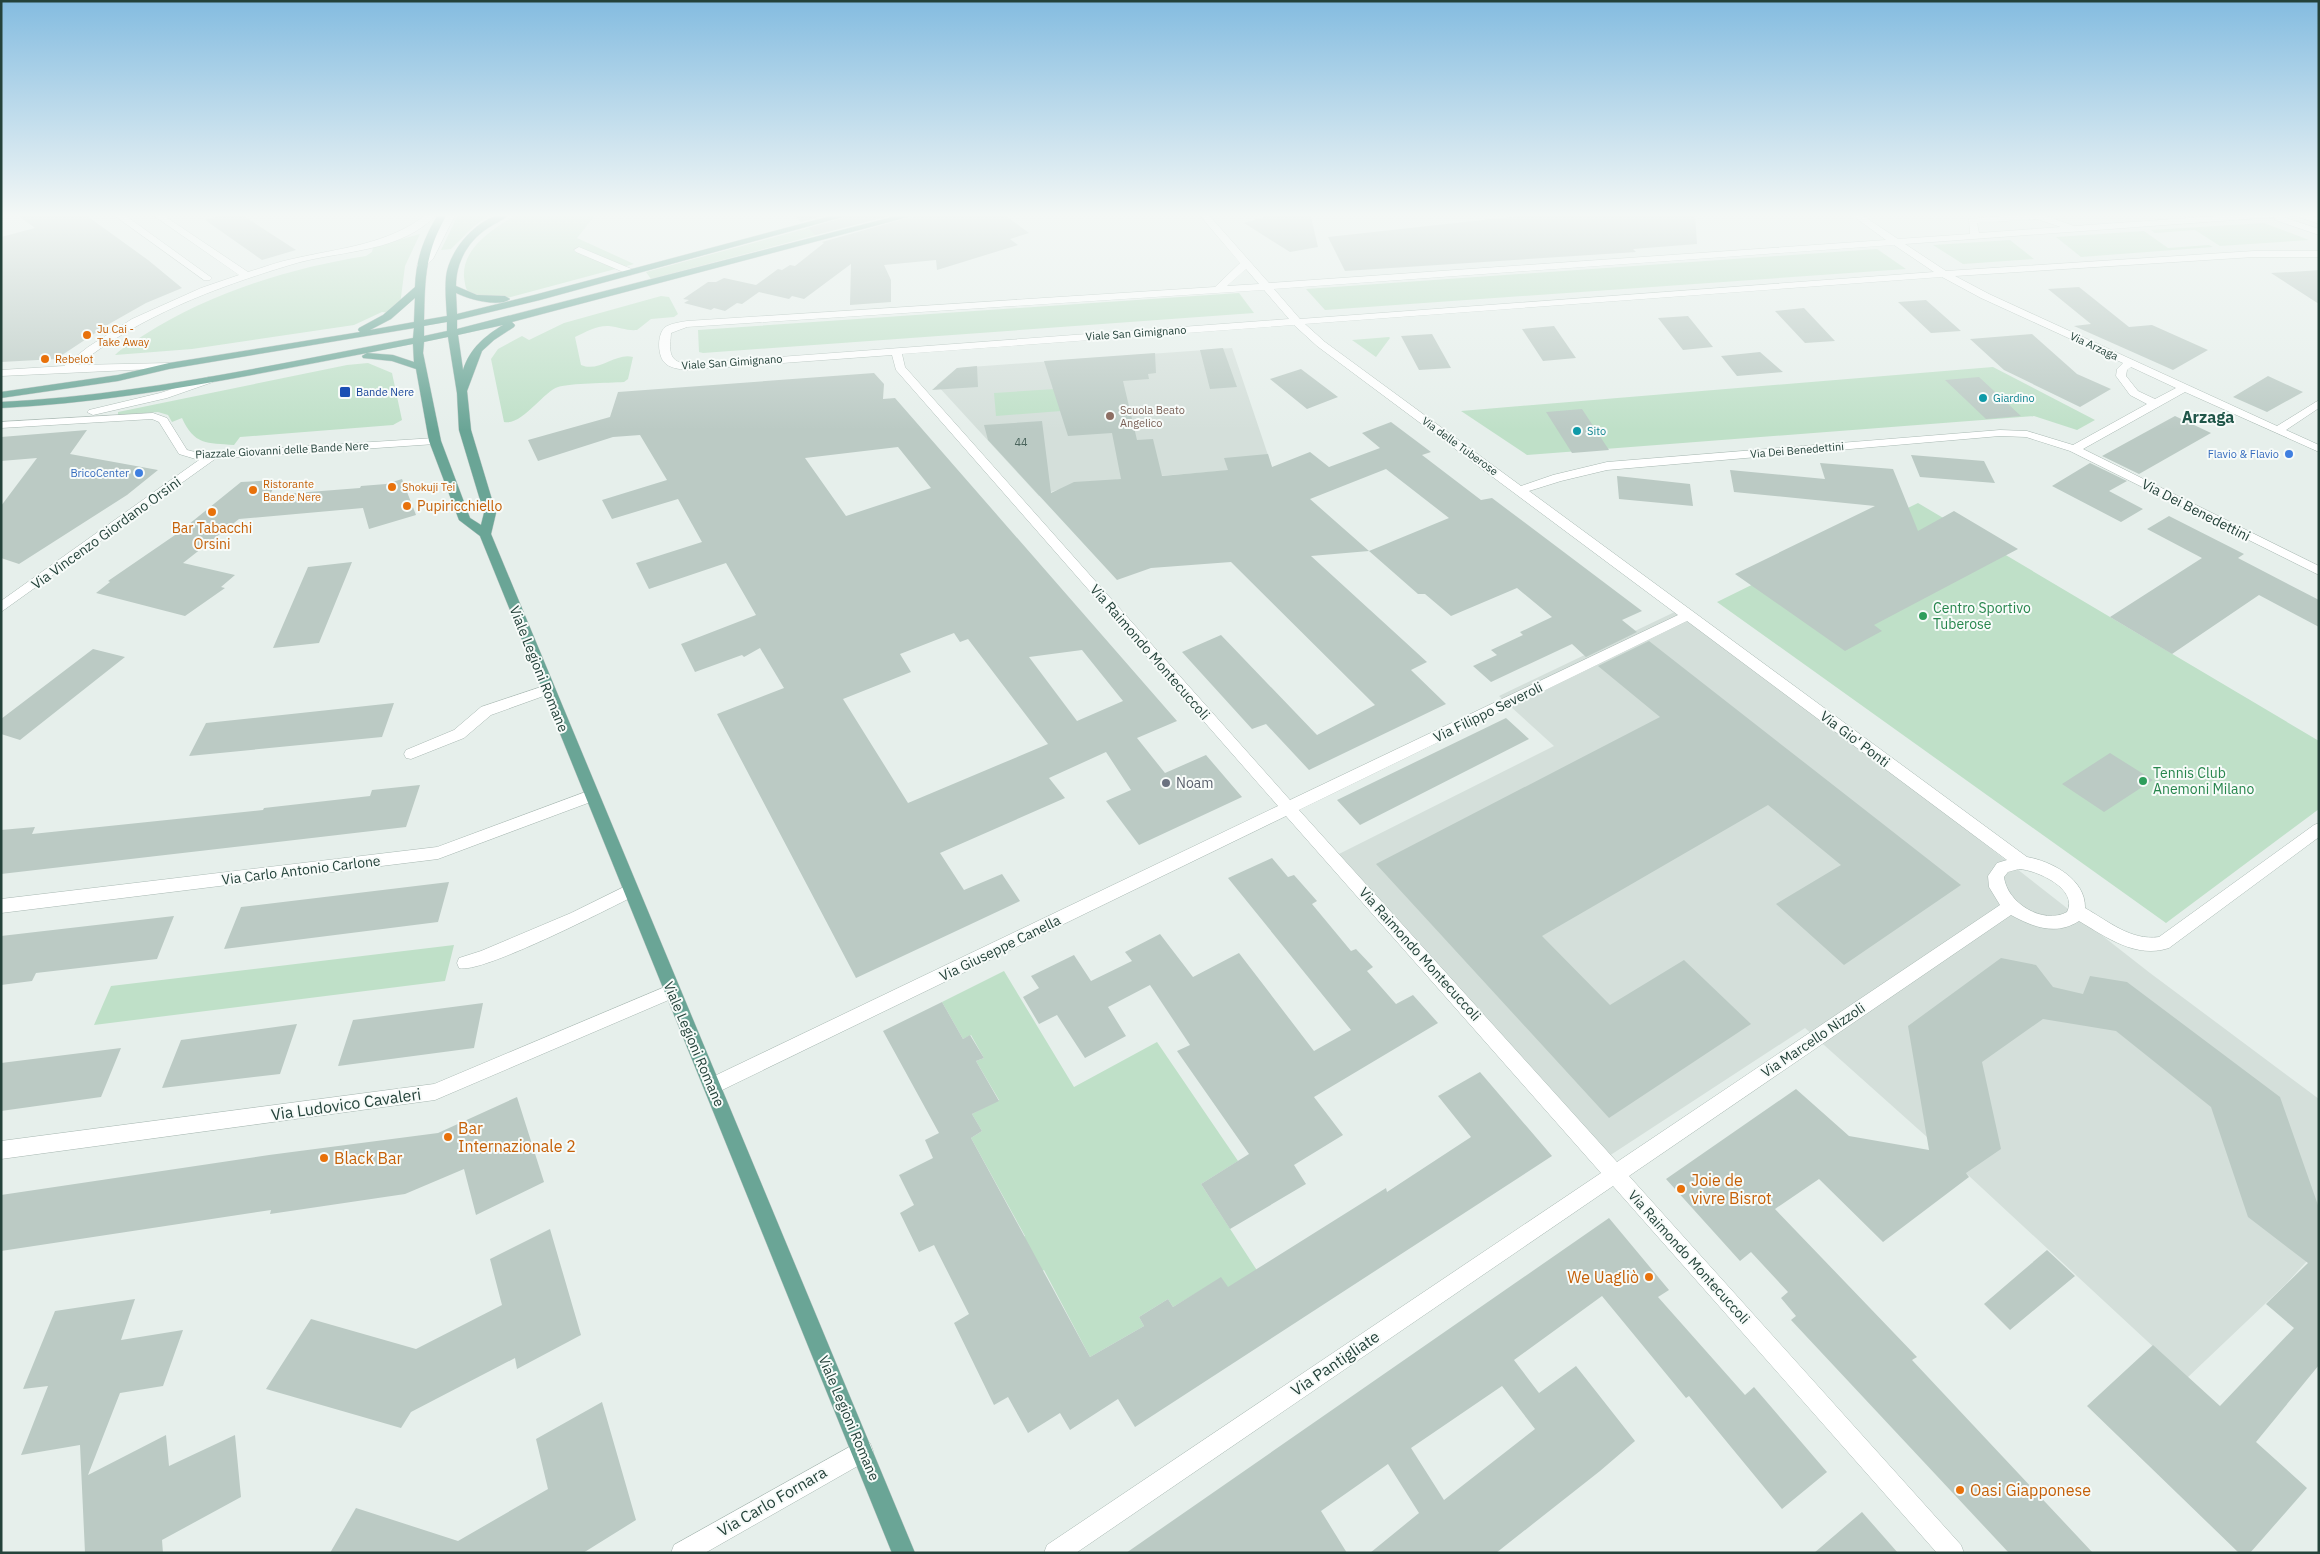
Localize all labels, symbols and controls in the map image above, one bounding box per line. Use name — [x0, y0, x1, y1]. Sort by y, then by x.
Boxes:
place label: Ju Cai - Take Away — [97, 322, 150, 349]
street label: Viale San Gimignano — [1085, 322, 1187, 344]
marker: Ju Cai - Take Away — [81, 329, 93, 341]
street label: Via Arzaga — [2068, 329, 2120, 363]
street label: Viale San Gimignano — [681, 351, 783, 373]
place label: Rebelot — [55, 352, 93, 366]
marker: Rebelot — [39, 353, 51, 365]
marker: Bande Nere — [338, 385, 352, 399]
place label: Bande Nere — [356, 385, 414, 399]
place label: Giardino — [1993, 391, 2035, 405]
marker: Giardino — [1977, 392, 1989, 404]
place label: Scuola Beato Angelico — [1120, 403, 1185, 430]
district label: Arzaga — [2182, 407, 2234, 427]
marker: Scuola Beato Angelico — [1104, 410, 1116, 422]
street label: Via delle Tuberose — [1419, 414, 1501, 478]
place label: Sito — [1587, 424, 1606, 438]
marker: Sito — [1571, 425, 1583, 437]
house number: 44 — [1014, 435, 1028, 449]
street label: Piazzale Giovanni delle Bande Nere — [195, 438, 369, 462]
street label: Via Dei Benedettini — [1750, 439, 1844, 461]
place label: Flavio & Flavio — [2208, 447, 2279, 461]
marker: Flavio & Flavio — [2283, 448, 2295, 460]
place label: BricoCenter — [70, 466, 129, 480]
marker: BricoCenter — [133, 467, 145, 479]
street label: Via Vincenzo Giordano Orsini — [28, 473, 184, 593]
street label: Via Dei Benedettini — [2139, 475, 2253, 545]
place label: Ristorante Bande Nere — [263, 477, 321, 504]
place label: Shokuji Tei — [402, 480, 455, 494]
marker: Shokuji Tei — [386, 481, 398, 493]
marker: Ristorante Bande Nere — [247, 484, 259, 496]
place label: Pupiricchiello — [417, 497, 502, 515]
marker: Pupiricchiello — [401, 500, 413, 512]
marker: Bar Tabacchi Orsini — [206, 506, 218, 518]
place label: Bar Tabacchi Orsini — [172, 519, 252, 553]
street label: Via Raimondo Montecuccoli — [1086, 581, 1214, 723]
place label: Centro Sportivo Tuberose — [1933, 599, 2031, 633]
street label: Viale Legioni Romane — [506, 603, 573, 735]
marker: Centro Sportivo Tuberose — [1917, 610, 1929, 622]
street label: Via Filippo Severoli — [1430, 678, 1546, 746]
street label: Via Gio' Ponti — [1817, 707, 1893, 771]
place label: Tennis Club Anemoni Milano — [2153, 764, 2255, 798]
place label: Noam — [1176, 774, 1213, 792]
marker: Tennis Club Anemoni Milano — [2137, 775, 2149, 787]
marker: Noam — [1160, 777, 1172, 789]
street label: Via Carlo Antonio Carlone — [221, 851, 382, 889]
street label: Via Raimondo Montecuccoli — [1355, 883, 1485, 1025]
street label: Via Giuseppe Canella — [936, 911, 1064, 985]
street label: Viale Legioni Romane — [659, 979, 729, 1110]
street label: Via Marcello Nizzoli — [1758, 999, 1868, 1081]
street label: Via Ludovico Cavaleri — [270, 1084, 422, 1124]
place label: Bar Internazionale 2 — [458, 1118, 576, 1156]
marker: Bar Internazionale 2 — [442, 1131, 454, 1143]
place label: Black Bar — [334, 1148, 403, 1168]
marker: Black Bar — [318, 1152, 330, 1164]
place label: Joie de vivre Bisrot — [1691, 1170, 1772, 1208]
marker: Joie de vivre Bisrot — [1675, 1183, 1687, 1195]
street label: Via Raimondo Montecuccoli — [1624, 1186, 1754, 1328]
place label: We Uagliò — [1567, 1267, 1639, 1287]
marker: We Uagliò — [1643, 1271, 1655, 1283]
street label: Via Pantigliate — [1287, 1326, 1383, 1400]
street label: Viale Legioni Romane — [814, 1353, 884, 1484]
street label: Via Carlo Fornara — [714, 1461, 831, 1540]
place label: Oasi Giapponese — [1970, 1480, 2091, 1500]
marker: Oasi Giapponese — [1954, 1484, 1966, 1496]

